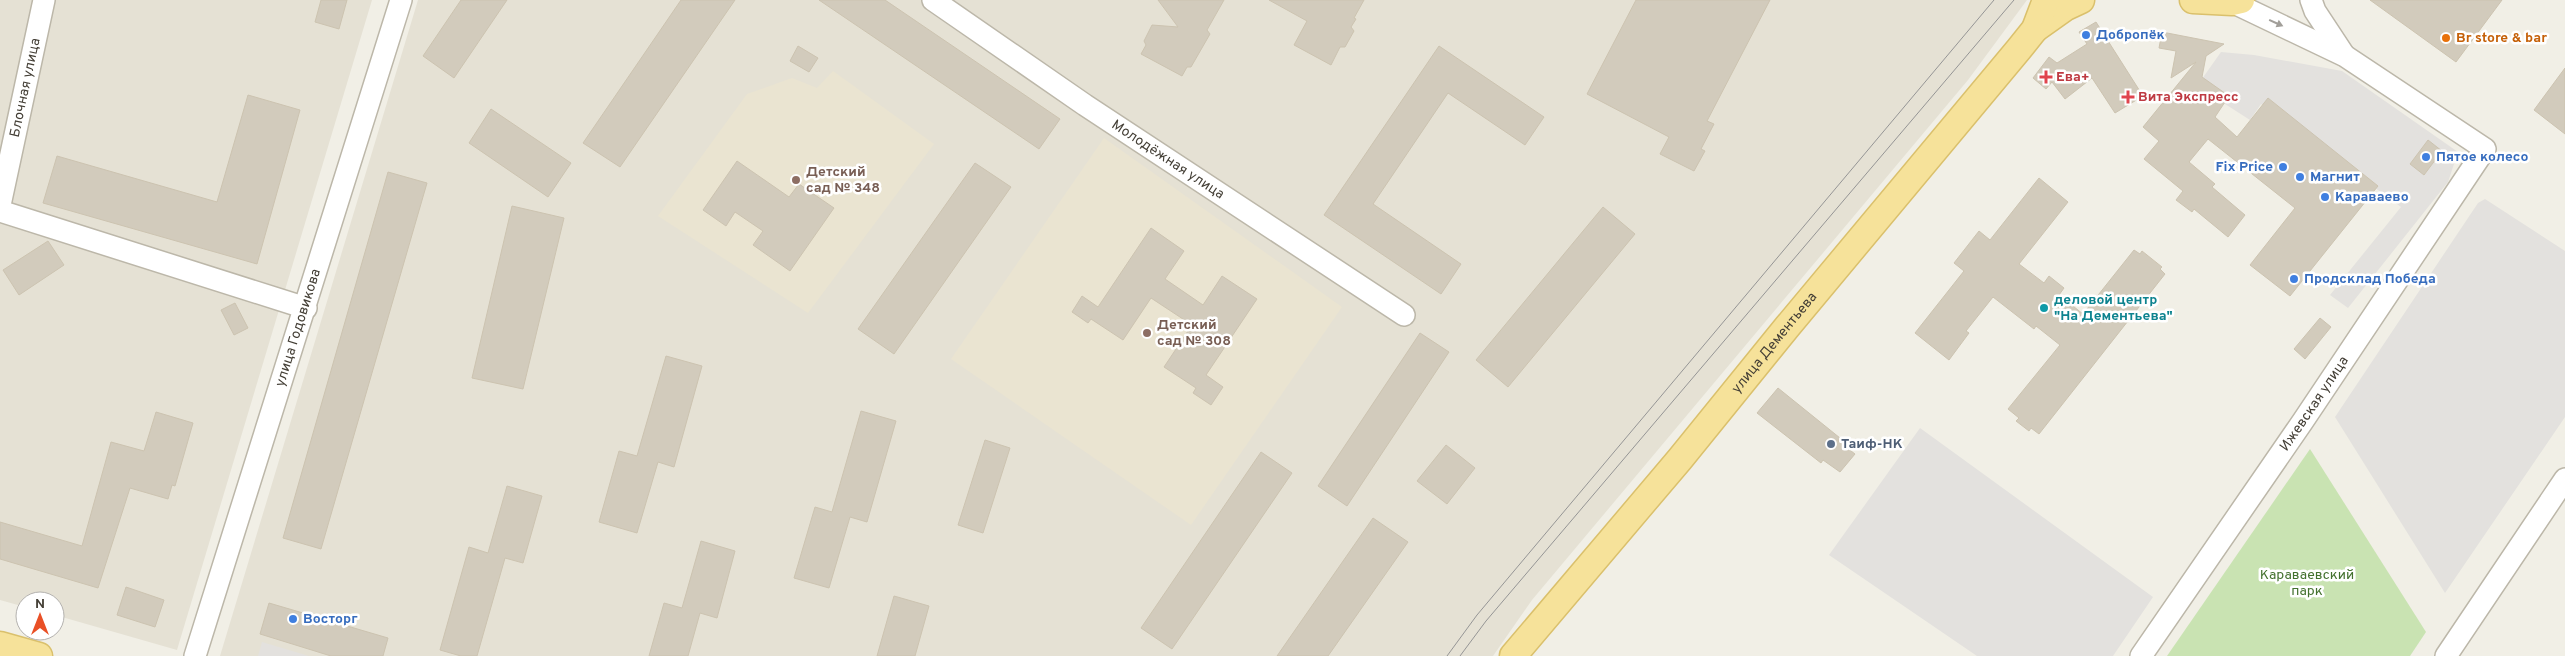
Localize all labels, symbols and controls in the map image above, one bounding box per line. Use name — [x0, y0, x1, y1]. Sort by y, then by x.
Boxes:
one-way arrow — [2269, 19, 2283, 27]
place label: Добропёк — [2096, 27, 2165, 44]
marker: Добропёк — [2080, 29, 2092, 41]
place label: Br store & bar — [2456, 30, 2547, 47]
marker: Br store & bar — [2440, 32, 2452, 44]
street label: Блочная улица — [6, 36, 44, 139]
place label: Ева+ — [2056, 69, 2090, 86]
marker: Ева+ — [2040, 71, 2052, 83]
place label: Вита Экспресс — [2138, 89, 2239, 106]
marker: Вита Экспресс — [2122, 91, 2134, 103]
street label: Молодёжная улица — [1108, 116, 1228, 203]
place label: Пятое колесо — [2436, 149, 2528, 166]
marker: Пятое колесо — [2420, 151, 2432, 163]
place label: Fix Price — [2215, 159, 2273, 176]
marker: Fix Price — [2277, 161, 2289, 173]
place label: Детский сад № 348 — [806, 164, 880, 197]
place label: Магнит — [2310, 169, 2360, 186]
marker: Магнит — [2294, 171, 2306, 183]
marker: Детский сад № 348 — [790, 174, 802, 186]
place label: Караваево — [2335, 189, 2409, 206]
marker: Караваево — [2319, 191, 2331, 203]
street label: улица Годовикова — [272, 267, 325, 389]
place label: Продсклад Победа — [2304, 271, 2436, 288]
marker: Продсклад Победа — [2288, 273, 2300, 285]
street label: улица Дементьева — [1728, 289, 1821, 397]
place label: деловой центр "На Дементьева" — [2054, 292, 2173, 325]
marker: деловой центр "На Дементьева" — [2038, 302, 2050, 314]
place label: Детский сад № 308 — [1157, 317, 1231, 350]
marker: Детский сад № 308 — [1141, 327, 1153, 339]
street label: Ижевская улица — [2276, 353, 2352, 455]
place label: Таиф-НК — [1841, 436, 1903, 453]
marker: Таиф-НК — [1825, 438, 1837, 450]
park label: Караваевский парк — [2260, 567, 2354, 600]
north arrow — [15, 591, 65, 641]
text: N — [35, 596, 45, 613]
place label: Восторг — [303, 611, 358, 628]
marker: Восторг — [287, 613, 299, 625]

